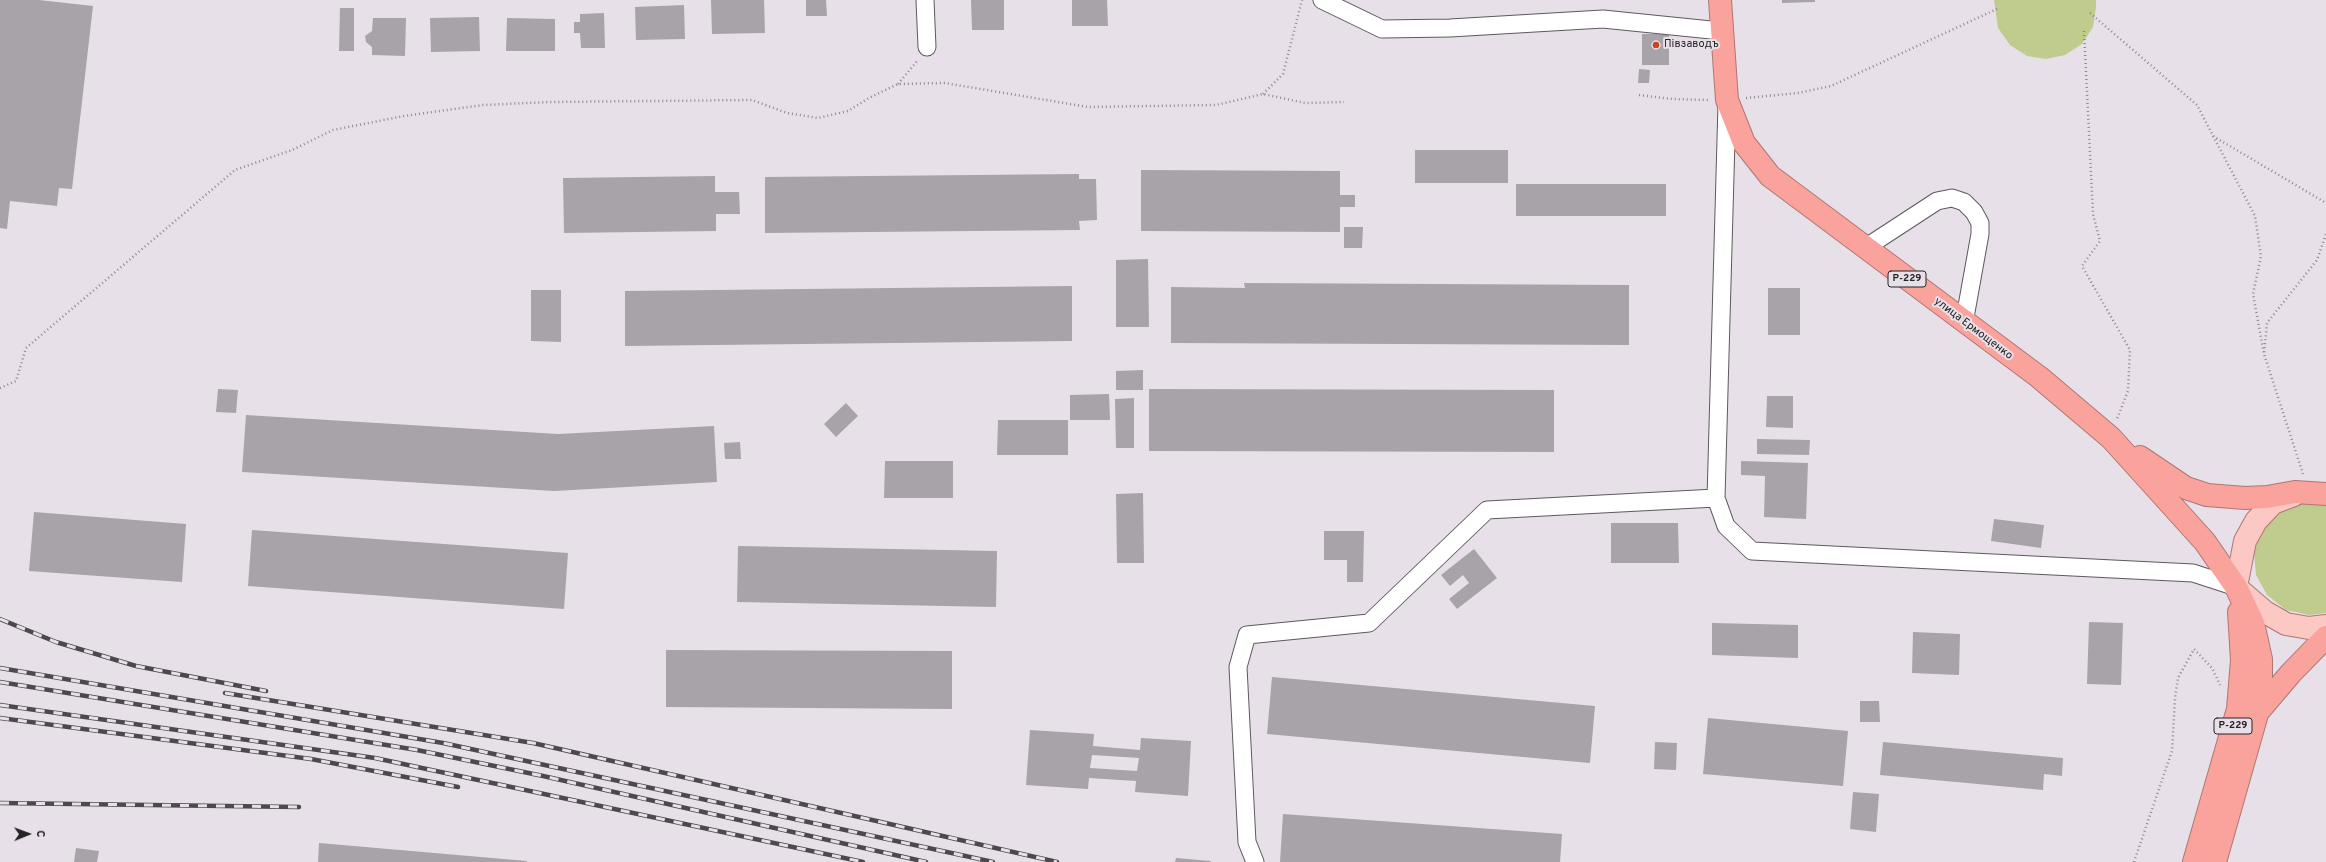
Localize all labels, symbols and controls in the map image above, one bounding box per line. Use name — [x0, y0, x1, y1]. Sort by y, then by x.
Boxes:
place label: Пiвзаводъ — [1664, 38, 1719, 52]
marker: Пiвзаводъ — [1651, 40, 1661, 50]
road number: Р-229 — [1888, 271, 1926, 287]
street label: улица Ермощенко — [1931, 295, 2015, 363]
road number: Р-229 — [2214, 718, 2252, 734]
north arrow — [8, 814, 48, 854]
text: С — [33, 830, 47, 837]

